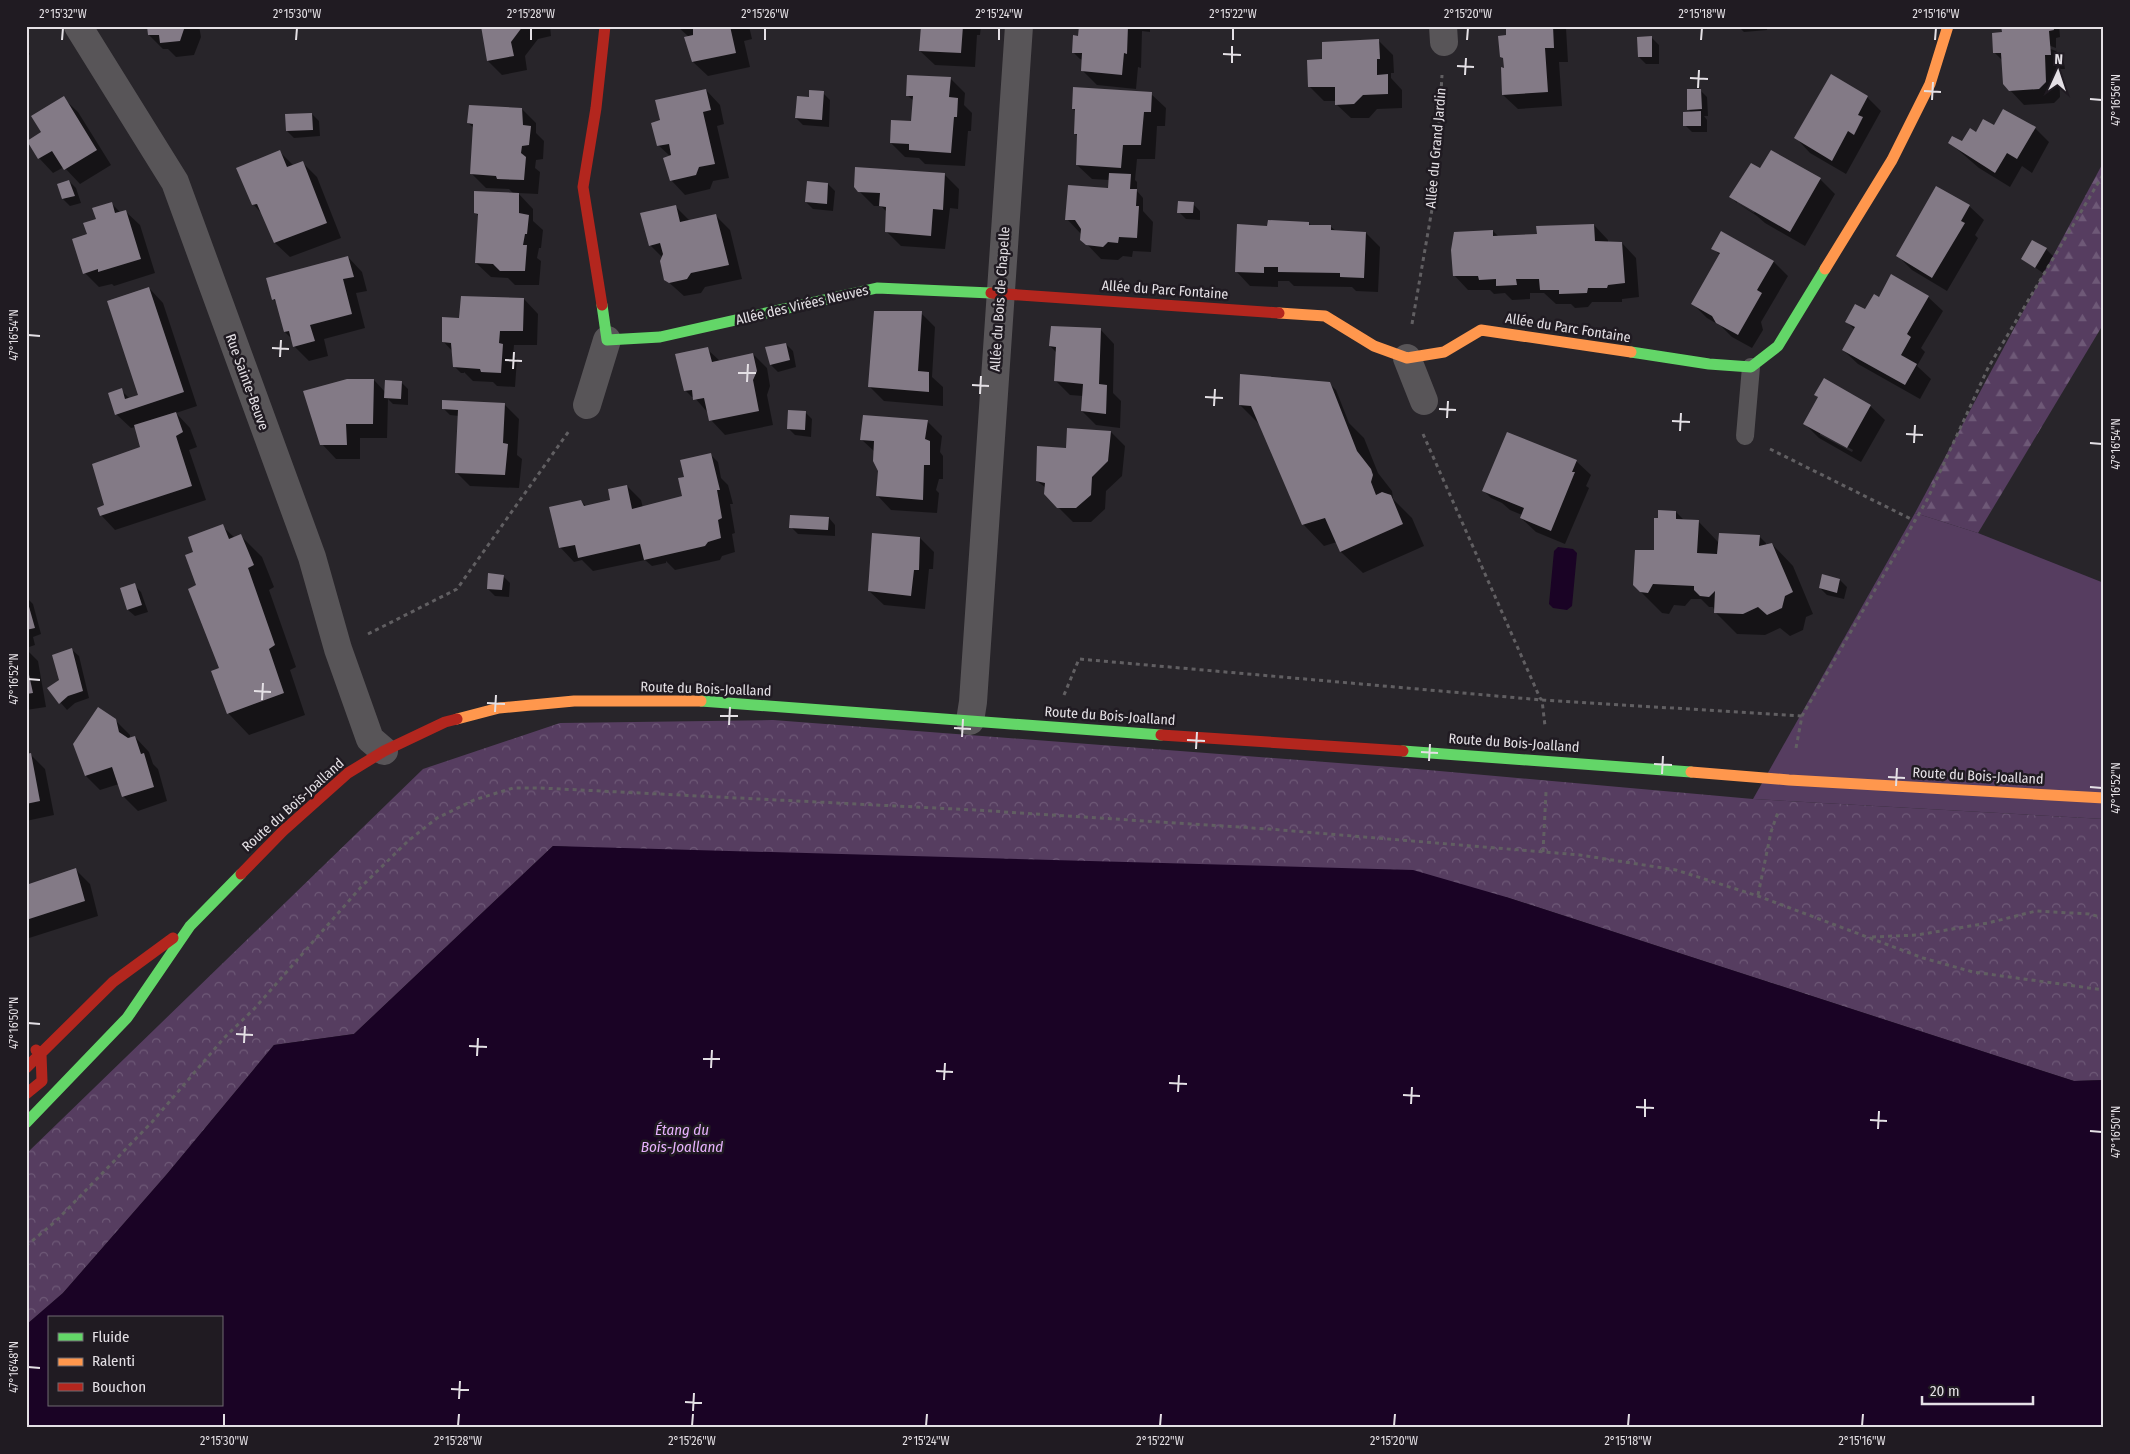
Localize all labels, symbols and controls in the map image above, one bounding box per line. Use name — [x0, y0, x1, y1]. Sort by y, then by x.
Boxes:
text: 2°15'32"W — [39, 7, 87, 21]
text: 2°15'30"W — [273, 7, 321, 21]
text: 2°15'28"W — [507, 7, 555, 21]
text: 2°15'26"W — [741, 7, 789, 21]
text: 2°15'24"W — [976, 7, 1022, 21]
text: 2°15'22"W — [1209, 7, 1257, 21]
text: 2°15'20"W — [1444, 7, 1492, 21]
text: 2°15'18"W — [1678, 7, 1726, 21]
text: 2°15'16"W — [1912, 7, 1960, 21]
north arrow — [2032, 48, 2082, 98]
text: N — [2054, 51, 2063, 68]
text: 47°16'56"N — [2109, 74, 2123, 126]
street label: Allée du Grand Jardin — [1422, 87, 1450, 209]
street label: Allée du Bois de Chapelle — [986, 226, 1014, 372]
street label: Allée du Parc Fontaine — [1101, 277, 1229, 303]
street label: Allée des Virées Neuves — [734, 281, 870, 329]
text: 47°16'54"N — [7, 309, 21, 361]
street label: Allée du Parc Fontaine — [1504, 310, 1632, 346]
street label: Rue Sainte-Beuve — [222, 331, 272, 433]
text: 47°16'54"N — [2109, 418, 2123, 470]
text: 47°16'52"N — [7, 653, 21, 705]
street label: Route du Bois-Joalland — [640, 678, 772, 700]
street label: Route du Bois-Joalland — [1044, 703, 1176, 729]
street label: Route du Bois-Joalland — [1448, 730, 1580, 756]
street label: Route du Bois-Joalland — [239, 755, 347, 855]
text: 47°16'52"N — [2109, 762, 2123, 814]
street label: Route du Bois-Joalland — [1912, 764, 2044, 788]
text: 47°16'50"N — [7, 997, 21, 1049]
text: 47°16'50"N — [2109, 1106, 2123, 1158]
water label: Étang du Bois-Joalland — [641, 1121, 723, 1156]
legend — [48, 1316, 222, 1406]
text: Fluide — [92, 1328, 129, 1346]
text: 47°16'48"N — [7, 1341, 21, 1393]
text: Ralenti — [92, 1352, 135, 1370]
scale bar — [1922, 1374, 2034, 1406]
text: Bouchon — [92, 1378, 146, 1396]
text: 20 m — [1930, 1382, 1960, 1400]
text: 2°15'30"W — [200, 1434, 248, 1448]
text: 2°15'28"W — [434, 1434, 482, 1448]
text: 2°15'26"W — [668, 1434, 716, 1448]
text: 2°15'24"W — [903, 1434, 949, 1448]
text: 2°15'22"W — [1136, 1434, 1184, 1448]
text: 2°15'20"W — [1370, 1434, 1418, 1448]
text: 2°15'18"W — [1604, 1434, 1652, 1448]
text: 2°15'16"W — [1838, 1434, 1886, 1448]

